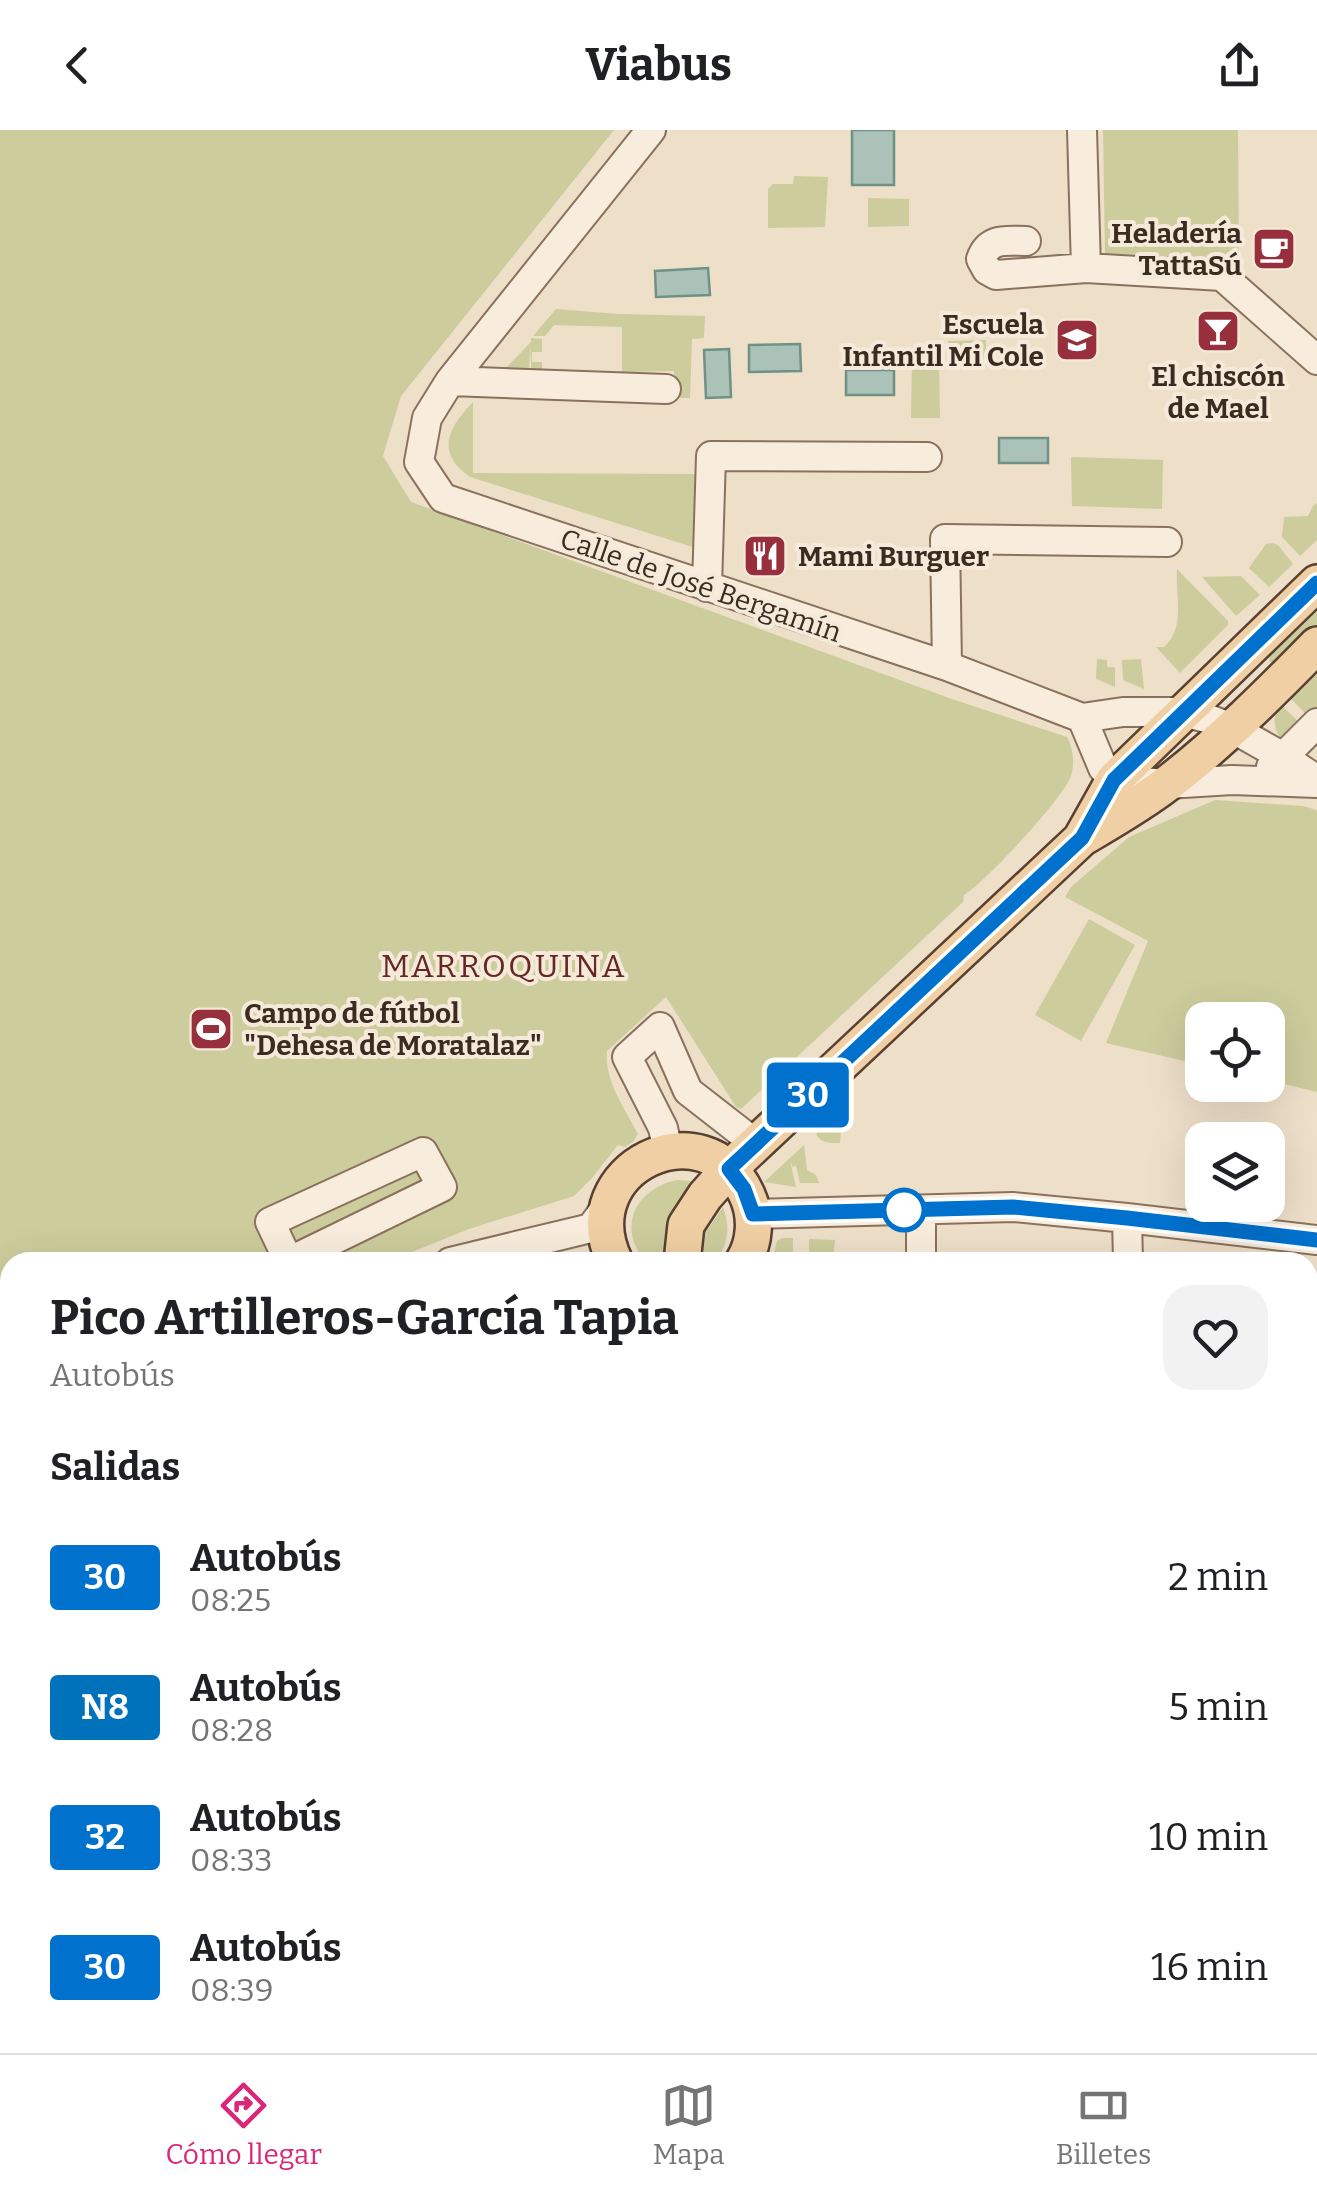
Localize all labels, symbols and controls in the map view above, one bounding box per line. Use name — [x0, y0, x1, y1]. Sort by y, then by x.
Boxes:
icon: back — [50, 38, 105, 93]
text: Viabus — [585, 38, 732, 92]
icon: share — [1212, 38, 1267, 93]
place label: Heladería TattaSú — [1111, 217, 1242, 282]
cafe icon: Heladería TattaSú — [1251, 226, 1297, 272]
place label: Escuela Infantil Mi Cole — [842, 308, 1044, 373]
bar icon: El chiscón de Mael — [1195, 308, 1241, 354]
school or university icon: Escuela Infantil Mi Cole — [1054, 317, 1100, 363]
place label: El chiscón de Mael — [1151, 360, 1285, 425]
street label: Calle de José Bergamín — [556, 522, 846, 649]
restaurant icon: Mami Burguer — [742, 533, 788, 579]
place label: Mami Burguer — [798, 540, 989, 573]
district label: MARROQUINA — [381, 947, 627, 985]
place label: Campo de fútbol "Dehesa de Moratalaz" — [244, 997, 542, 1062]
map controls — [1185, 1002, 1285, 1222]
button: locate — [1185, 1002, 1285, 1102]
sports icon: Campo de fútbol "Dehesa de Moratalaz" — [188, 1006, 234, 1052]
line badge: 30 — [763, 1062, 853, 1128]
text: 30 — [787, 1074, 829, 1116]
button: layers — [1185, 1122, 1285, 1222]
unlabelled marker — [883, 1189, 925, 1231]
button: heart — [1163, 1285, 1268, 1390]
text: Pico Artilleros-García Tapia — [50, 1289, 679, 1347]
text: Autobús — [50, 1356, 175, 1394]
text: Salidas — [50, 1444, 180, 1490]
text: Autobús — [190, 1535, 342, 1581]
text: 2 min — [1168, 1554, 1268, 1600]
text: 30 — [84, 1556, 126, 1598]
text: 08:25 — [190, 1581, 271, 1619]
text: Autobús — [190, 1665, 342, 1711]
text: 5 min — [1168, 1684, 1268, 1730]
text: N8 — [81, 1686, 129, 1728]
text: 08:28 — [190, 1711, 273, 1749]
text: Autobús — [190, 1795, 342, 1841]
text: 10 min — [1149, 1814, 1268, 1860]
text: 32 — [85, 1816, 125, 1858]
text: 08:33 — [190, 1841, 272, 1879]
text: Autobús — [190, 1925, 342, 1971]
text: 16 min — [1151, 1944, 1268, 1990]
text: 30 — [84, 1946, 126, 1988]
text: 08:39 — [190, 1971, 274, 2009]
tab: Cómo llegar — [166, 2078, 322, 2171]
tab: Mapa — [653, 2078, 725, 2171]
tab: Billetes — [1056, 2078, 1151, 2171]

